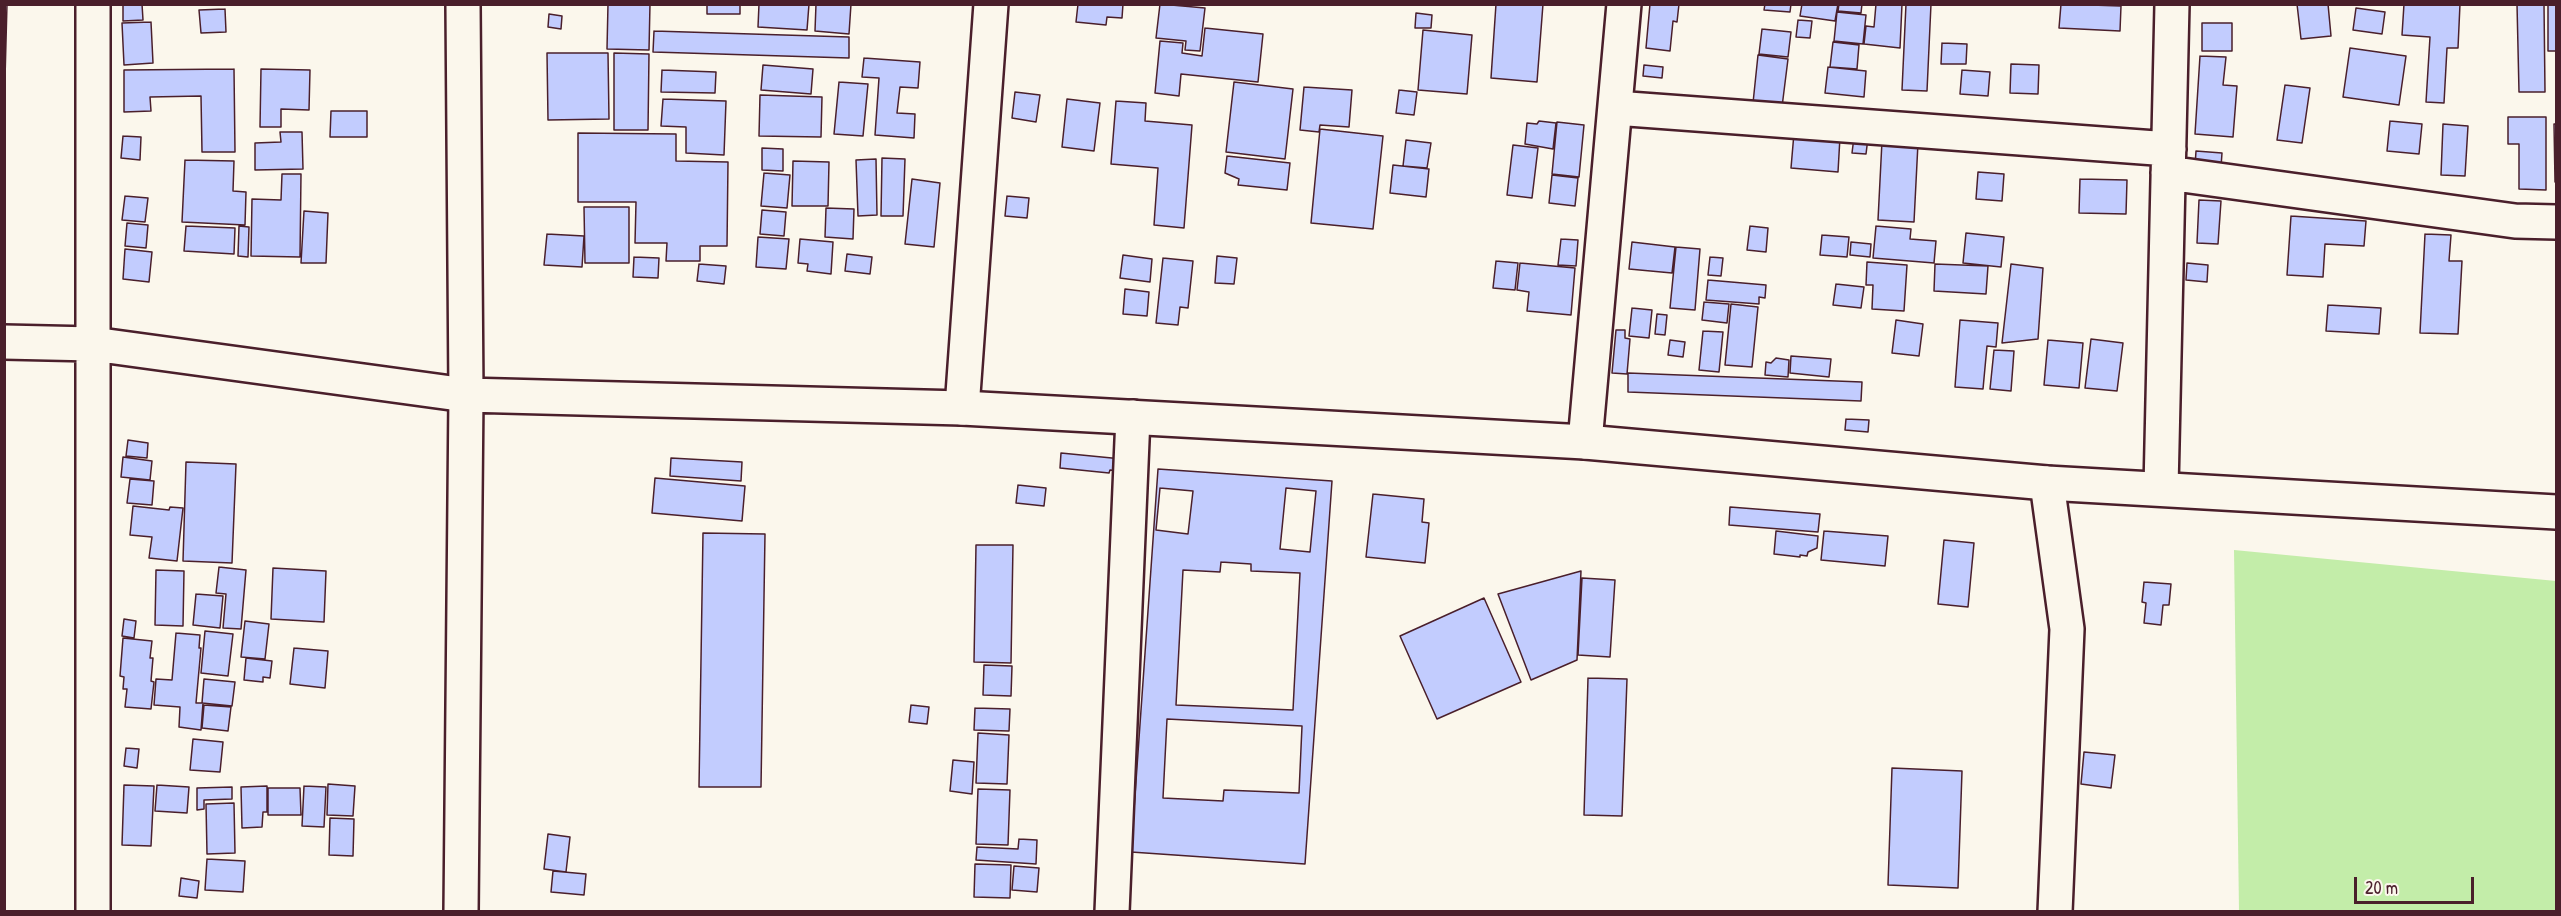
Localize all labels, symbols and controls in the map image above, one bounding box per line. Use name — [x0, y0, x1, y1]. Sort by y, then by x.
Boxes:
scale bar — [2357, 865, 2477, 903]
text: 20 m — [2365, 875, 2398, 900]

